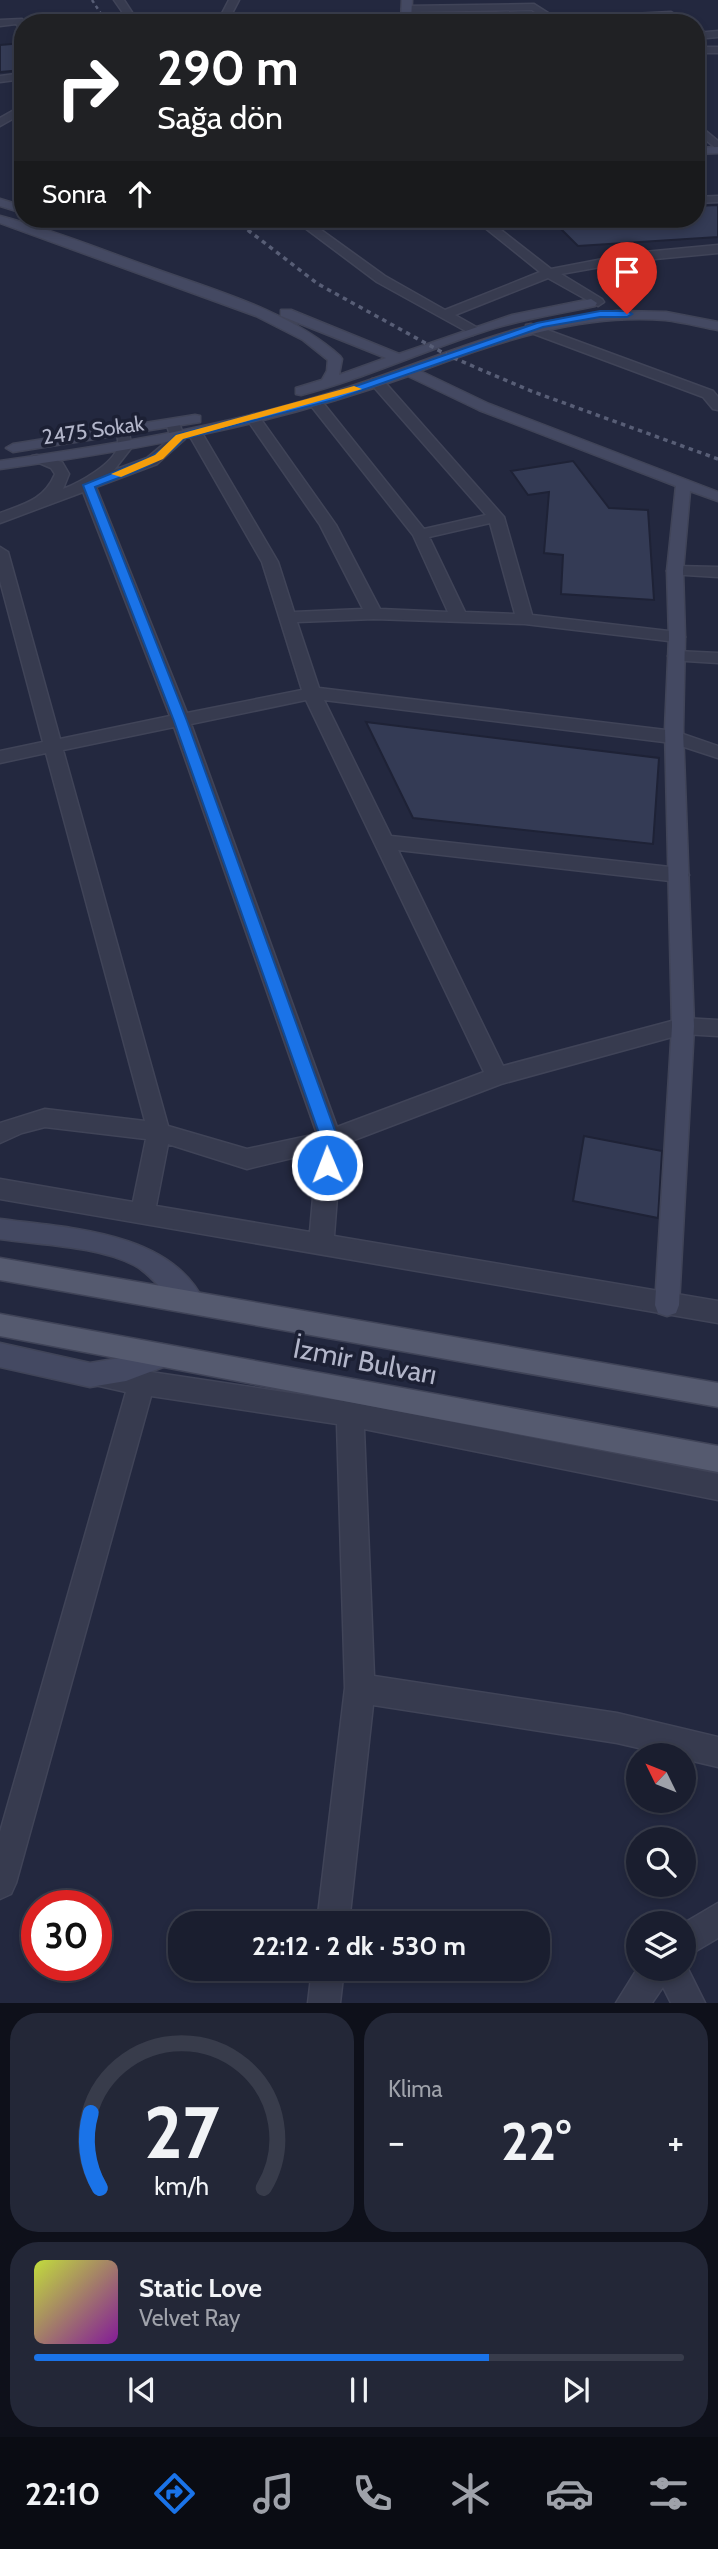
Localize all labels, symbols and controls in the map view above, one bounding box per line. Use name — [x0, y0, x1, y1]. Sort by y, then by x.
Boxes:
text: 290 m — [157, 38, 299, 97]
icon: right — [42, 42, 133, 133]
text: Sağa dön — [157, 98, 283, 137]
icon: ahead — [121, 175, 159, 213]
text: Sonra — [42, 178, 107, 210]
pin — [597, 242, 657, 314]
icon: arrive — [608, 253, 646, 291]
street label: 2475 Sokak — [41, 410, 146, 450]
position arrow — [290, 1128, 364, 1202]
street label: İzmir Bulvarı — [290, 1330, 440, 1392]
north arrow — [626, 1743, 696, 1813]
map controls — [626, 1743, 696, 1981]
button: search — [626, 1827, 696, 1897]
speed limit sign: 30 — [21, 1890, 112, 1981]
button: layers — [626, 1911, 696, 1981]
text: 22:12 · 2 dk · 530 m — [252, 1930, 466, 1962]
text: Klima — [388, 2075, 443, 2103]
text: 27 — [144, 2089, 220, 2177]
text: 22° — [501, 2110, 571, 2173]
text: − — [388, 2118, 405, 2165]
text: + — [667, 2118, 684, 2165]
text: km/h — [155, 2171, 209, 2201]
text: Static Love — [139, 2272, 262, 2304]
text: Velvet Ray — [139, 2304, 240, 2332]
icon: previous — [123, 2371, 161, 2409]
icon: pause — [340, 2371, 378, 2409]
icon: next — [557, 2371, 595, 2409]
icon: directions — [150, 2469, 199, 2518]
icon: music — [249, 2469, 298, 2518]
icon: phone — [348, 2469, 397, 2518]
icon: climate — [446, 2469, 495, 2518]
icon: car — [545, 2469, 594, 2518]
icon: filters — [644, 2469, 693, 2518]
text: 22:10 — [25, 2474, 100, 2513]

